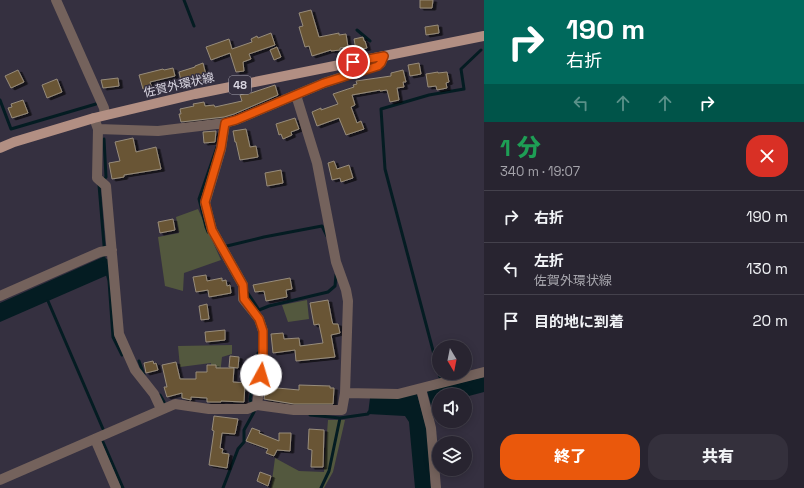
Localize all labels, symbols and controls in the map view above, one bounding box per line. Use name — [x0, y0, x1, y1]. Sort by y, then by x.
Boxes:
text: 190 m — [566, 11, 645, 47]
icon: right — [500, 16, 552, 68]
pin — [336, 45, 370, 79]
text: 右折 — [566, 49, 602, 72]
icon: arrive — [342, 51, 364, 73]
street label: 佐賀外環状線 — [142, 69, 216, 101]
road number: 48 — [229, 76, 251, 94]
icon: left — [570, 92, 592, 114]
icon: ahead — [612, 92, 634, 114]
icon: ahead — [654, 92, 676, 114]
icon: right — [696, 92, 718, 114]
text: 1 分 — [500, 132, 541, 163]
button: close — [746, 135, 788, 177]
text: 340 m · 19:07 — [500, 163, 580, 180]
icon: right — [500, 206, 522, 228]
text: 190 m — [746, 207, 788, 226]
text: 右折 — [534, 208, 564, 227]
text: 左折 — [534, 251, 564, 270]
icon: left — [500, 258, 522, 280]
text: 130 m — [746, 259, 788, 278]
text: 佐賀外環状線 — [534, 272, 612, 289]
icon: arrive — [500, 310, 522, 332]
text: 20 m — [753, 311, 788, 330]
text: 目的地に到着 — [534, 312, 624, 331]
north arrow — [432, 340, 472, 380]
map controls — [432, 340, 472, 476]
position arrow — [240, 354, 282, 396]
button: sound — [432, 388, 472, 428]
button: 終了 — [500, 434, 640, 480]
button: 共有 — [648, 434, 788, 480]
button: layers — [432, 436, 472, 476]

